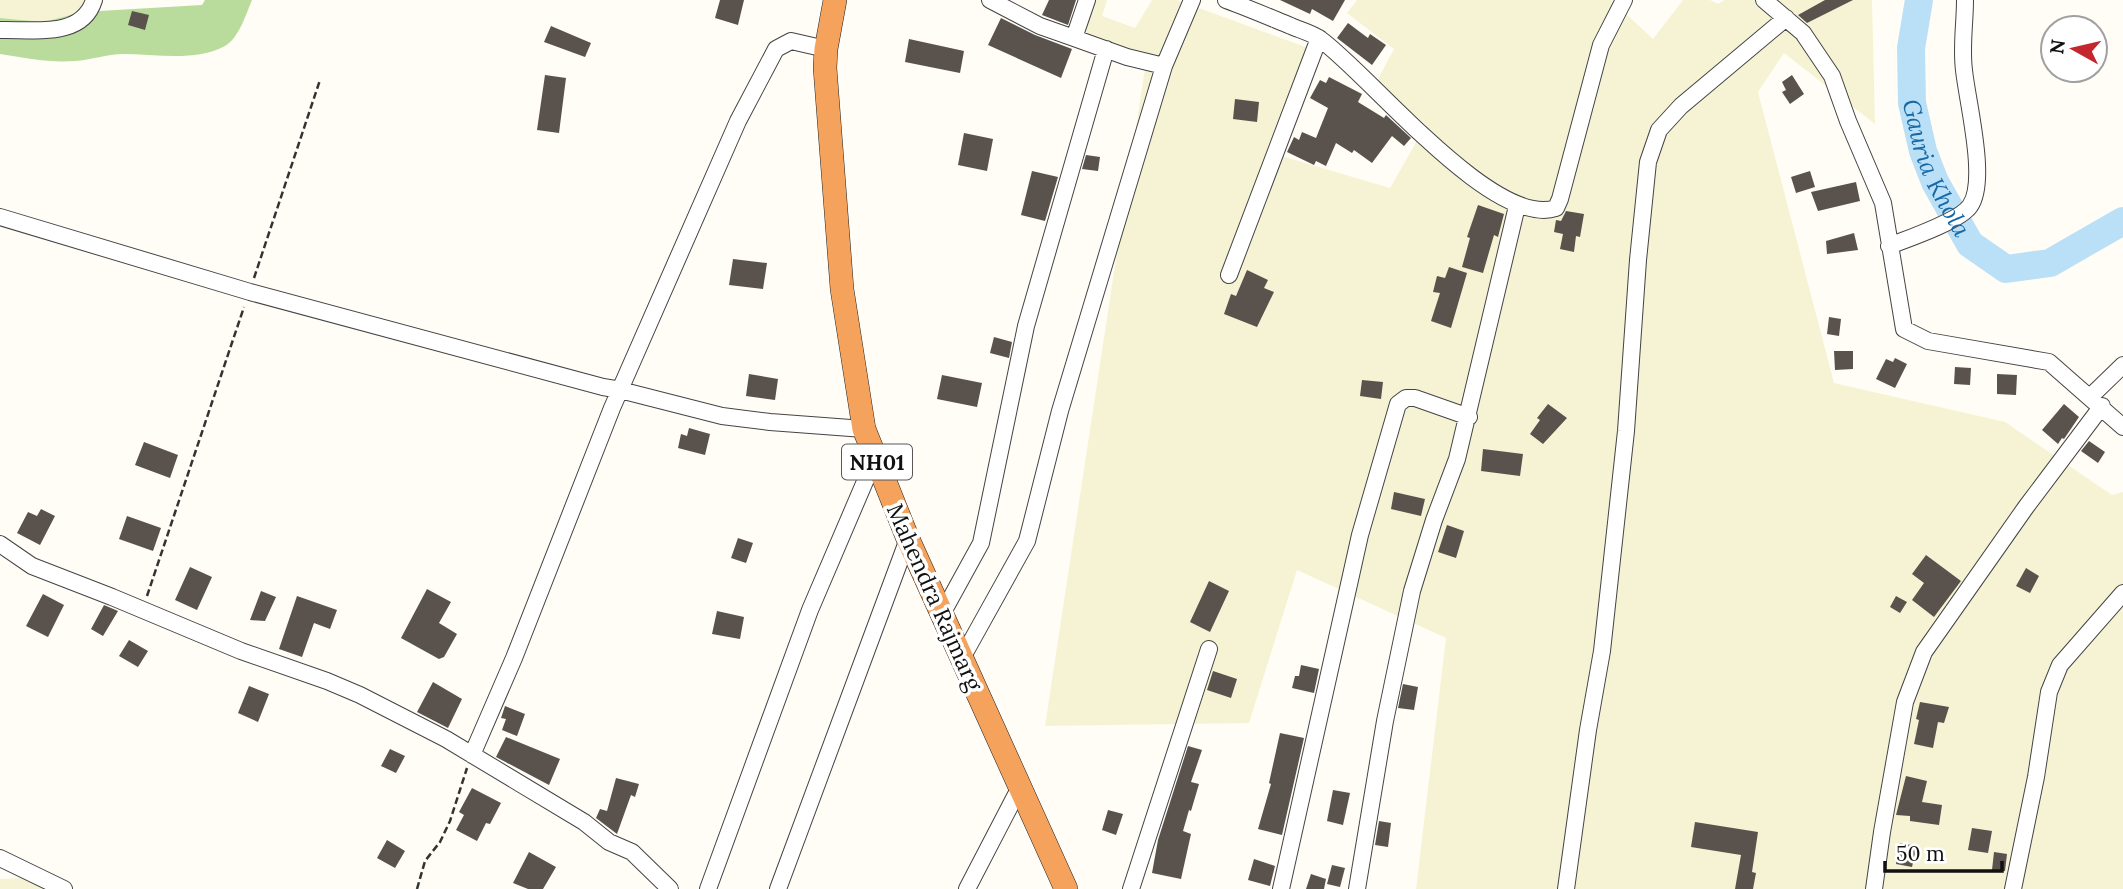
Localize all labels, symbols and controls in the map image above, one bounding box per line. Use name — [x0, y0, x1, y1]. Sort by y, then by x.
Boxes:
north arrow — [2039, 14, 2109, 84]
text: N — [2044, 37, 2070, 56]
water label: Gauria Khola — [1896, 96, 1978, 242]
road number: NH01 — [842, 444, 912, 480]
street label: Mahendra Rajmarg — [881, 499, 990, 696]
scale bar — [1885, 830, 2002, 874]
text: 50 m — [1896, 840, 1945, 867]

